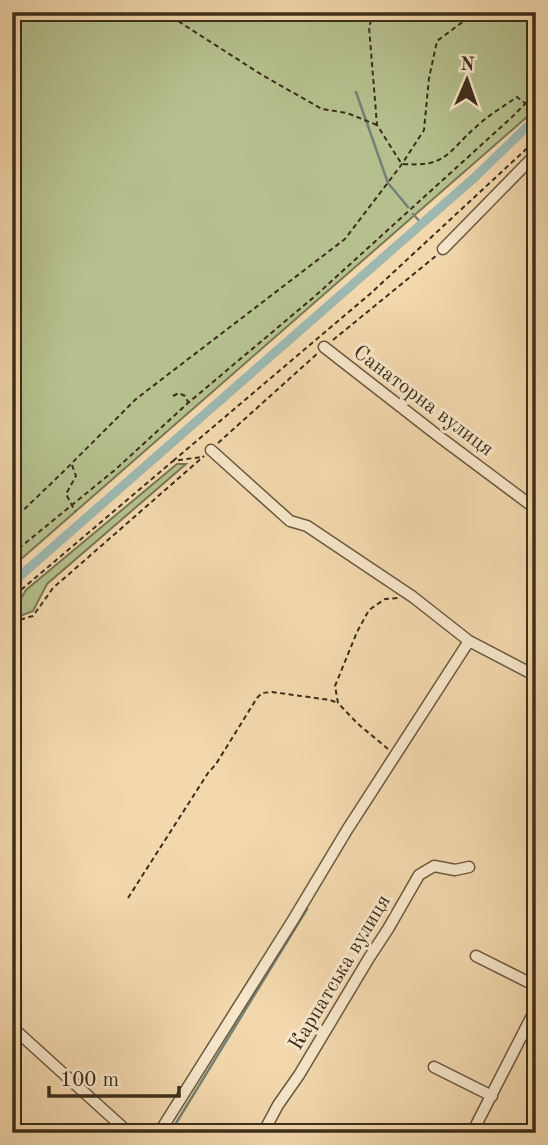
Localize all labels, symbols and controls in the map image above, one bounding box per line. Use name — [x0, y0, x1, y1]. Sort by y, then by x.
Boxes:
north arrow — [433, 46, 503, 116]
text: N — [460, 56, 476, 75]
street label: Санаторна вулиця — [349, 342, 497, 461]
street label: Карпатська вулиця — [286, 891, 395, 1054]
scale bar — [49, 1054, 178, 1098]
text: 100 m — [60, 1070, 119, 1091]

